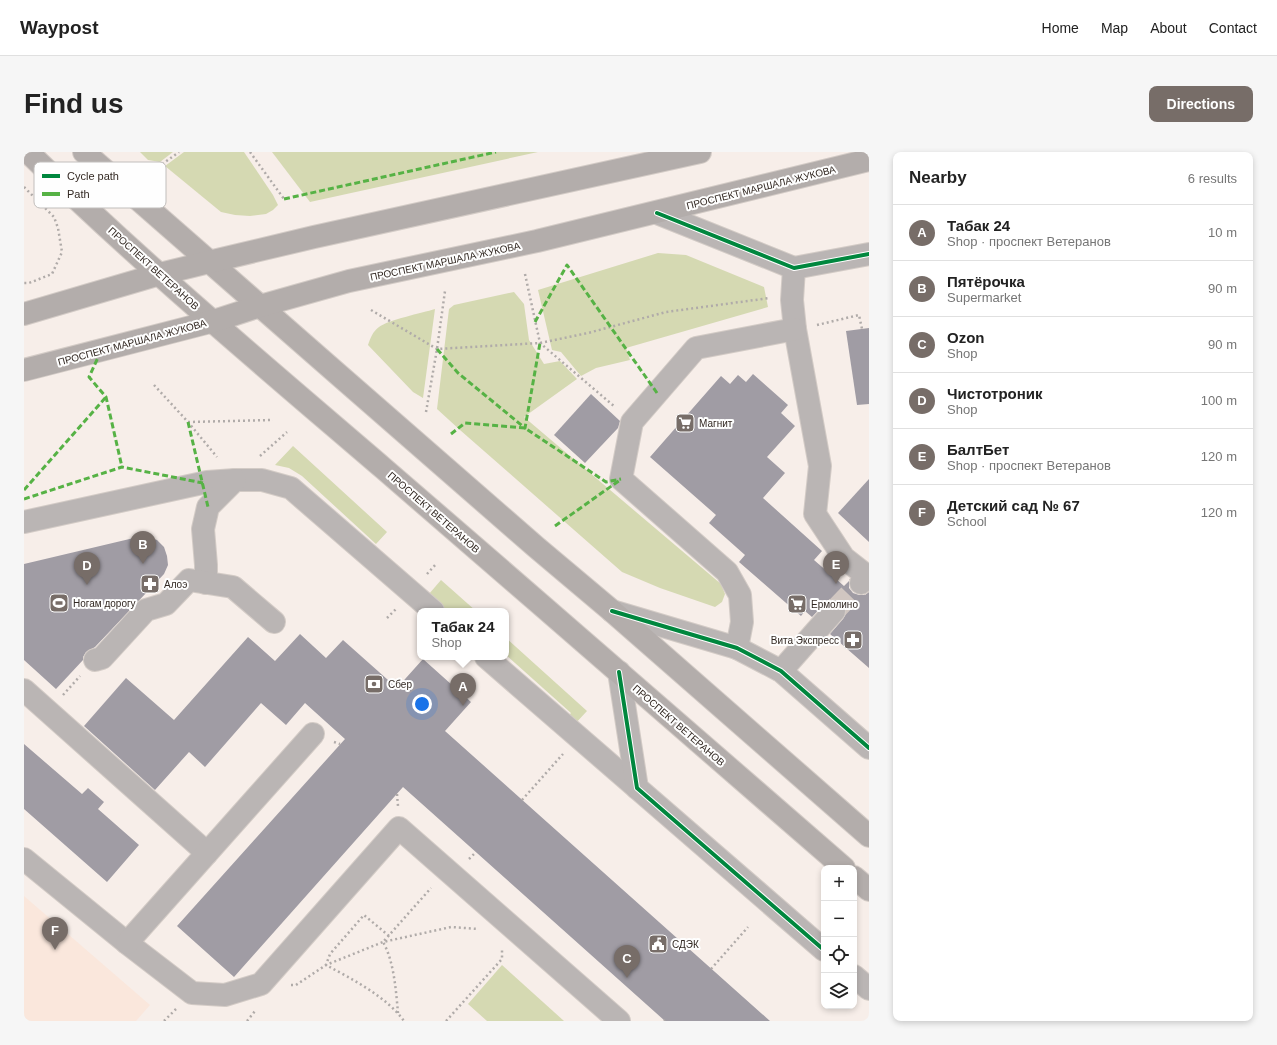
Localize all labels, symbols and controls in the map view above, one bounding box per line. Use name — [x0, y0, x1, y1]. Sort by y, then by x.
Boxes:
text: Waypost — [20, 17, 98, 38]
text: Home — [1042, 20, 1079, 36]
text: Map — [1101, 20, 1128, 36]
text: About — [1150, 20, 1187, 36]
text: Contact — [1209, 20, 1257, 36]
button: Directions — [1149, 86, 1253, 122]
text: Find us — [24, 88, 124, 119]
legend — [34, 162, 166, 208]
street label: ПРОСПЕКТ МАРШАЛА ЖУКОВА — [685, 164, 837, 211]
text: Nearby — [909, 168, 967, 187]
text: Cycle path — [67, 170, 119, 182]
text: 6 results — [1188, 171, 1237, 186]
text: Path — [67, 188, 90, 200]
text: Табак 24 — [947, 217, 1010, 234]
street label: ПРОСПЕКТ ВЕТЕРАНОВ — [106, 225, 201, 312]
text: A — [917, 225, 927, 240]
text: 10 m — [1208, 225, 1237, 240]
text: Shop · проспект Ветеранов — [947, 234, 1111, 249]
street label: ПРОСПЕКТ МАРШАЛА ЖУКОВА — [369, 240, 522, 283]
text: Пятёрочка — [947, 273, 1025, 290]
text: B — [917, 281, 927, 296]
text: 90 m — [1208, 281, 1237, 296]
text: Supermarket — [947, 290, 1021, 305]
street label: ПРОСПЕКТ МАРШАЛА ЖУКОВА — [57, 317, 208, 368]
text: Ozon — [947, 329, 985, 346]
text: C — [917, 337, 927, 352]
text: 90 m — [1208, 337, 1237, 352]
text: Shop — [947, 346, 977, 361]
text: Чистотроник — [947, 385, 1043, 402]
text: D — [917, 393, 927, 408]
text: 100 m — [1201, 393, 1237, 408]
text: Shop — [947, 402, 977, 417]
supermarket icon: Магнит — [674, 412, 696, 434]
place label: Магнит — [699, 418, 733, 429]
text: БалтБет — [947, 441, 1009, 458]
text: E — [918, 449, 926, 464]
text: 120 m — [1201, 449, 1237, 464]
text: Shop · проспект Ветеранов — [947, 458, 1111, 473]
street label: ПРОСПЕКТ ВЕТЕРАНОВ — [386, 470, 482, 555]
text: Детский сад № 67 — [947, 497, 1080, 514]
text: F — [918, 505, 926, 520]
text: 120 m — [1201, 505, 1237, 520]
text: School — [947, 514, 987, 529]
pin: B — [130, 531, 156, 564]
pin: E — [823, 551, 849, 584]
pin: D — [74, 552, 100, 585]
pharmacy icon: Алоэ — [139, 573, 161, 595]
place label: Алоэ — [164, 579, 187, 590]
sports icon: Ногам дорогу — [48, 592, 70, 614]
supermarket icon: Ермолино — [786, 593, 808, 615]
place label: Ногам дорогу — [73, 598, 136, 609]
place label: Ермолино — [811, 599, 858, 610]
popup — [417, 608, 509, 660]
text: Табак 24 — [431, 618, 495, 635]
pharmacy icon: Вита Экспресс — [842, 629, 864, 651]
text: Shop — [431, 635, 462, 650]
place label: Вита Экспресс — [771, 635, 839, 646]
bank icon: Сбер — [363, 673, 385, 695]
pin: A — [450, 673, 476, 706]
place label: Сбер — [388, 679, 412, 690]
street label: ПРОСПЕКТ ВЕТЕРАНОВ — [631, 683, 727, 768]
your location — [412, 694, 432, 714]
map controls — [821, 865, 857, 1009]
button: + — [821, 865, 857, 901]
button: − — [821, 901, 857, 937]
pin: F — [42, 917, 68, 950]
public building icon: СДЭК — [647, 933, 669, 955]
button: locate — [821, 937, 857, 973]
place label: СДЭК — [672, 939, 699, 950]
pin: C — [614, 945, 640, 978]
button: layers — [821, 973, 857, 1009]

